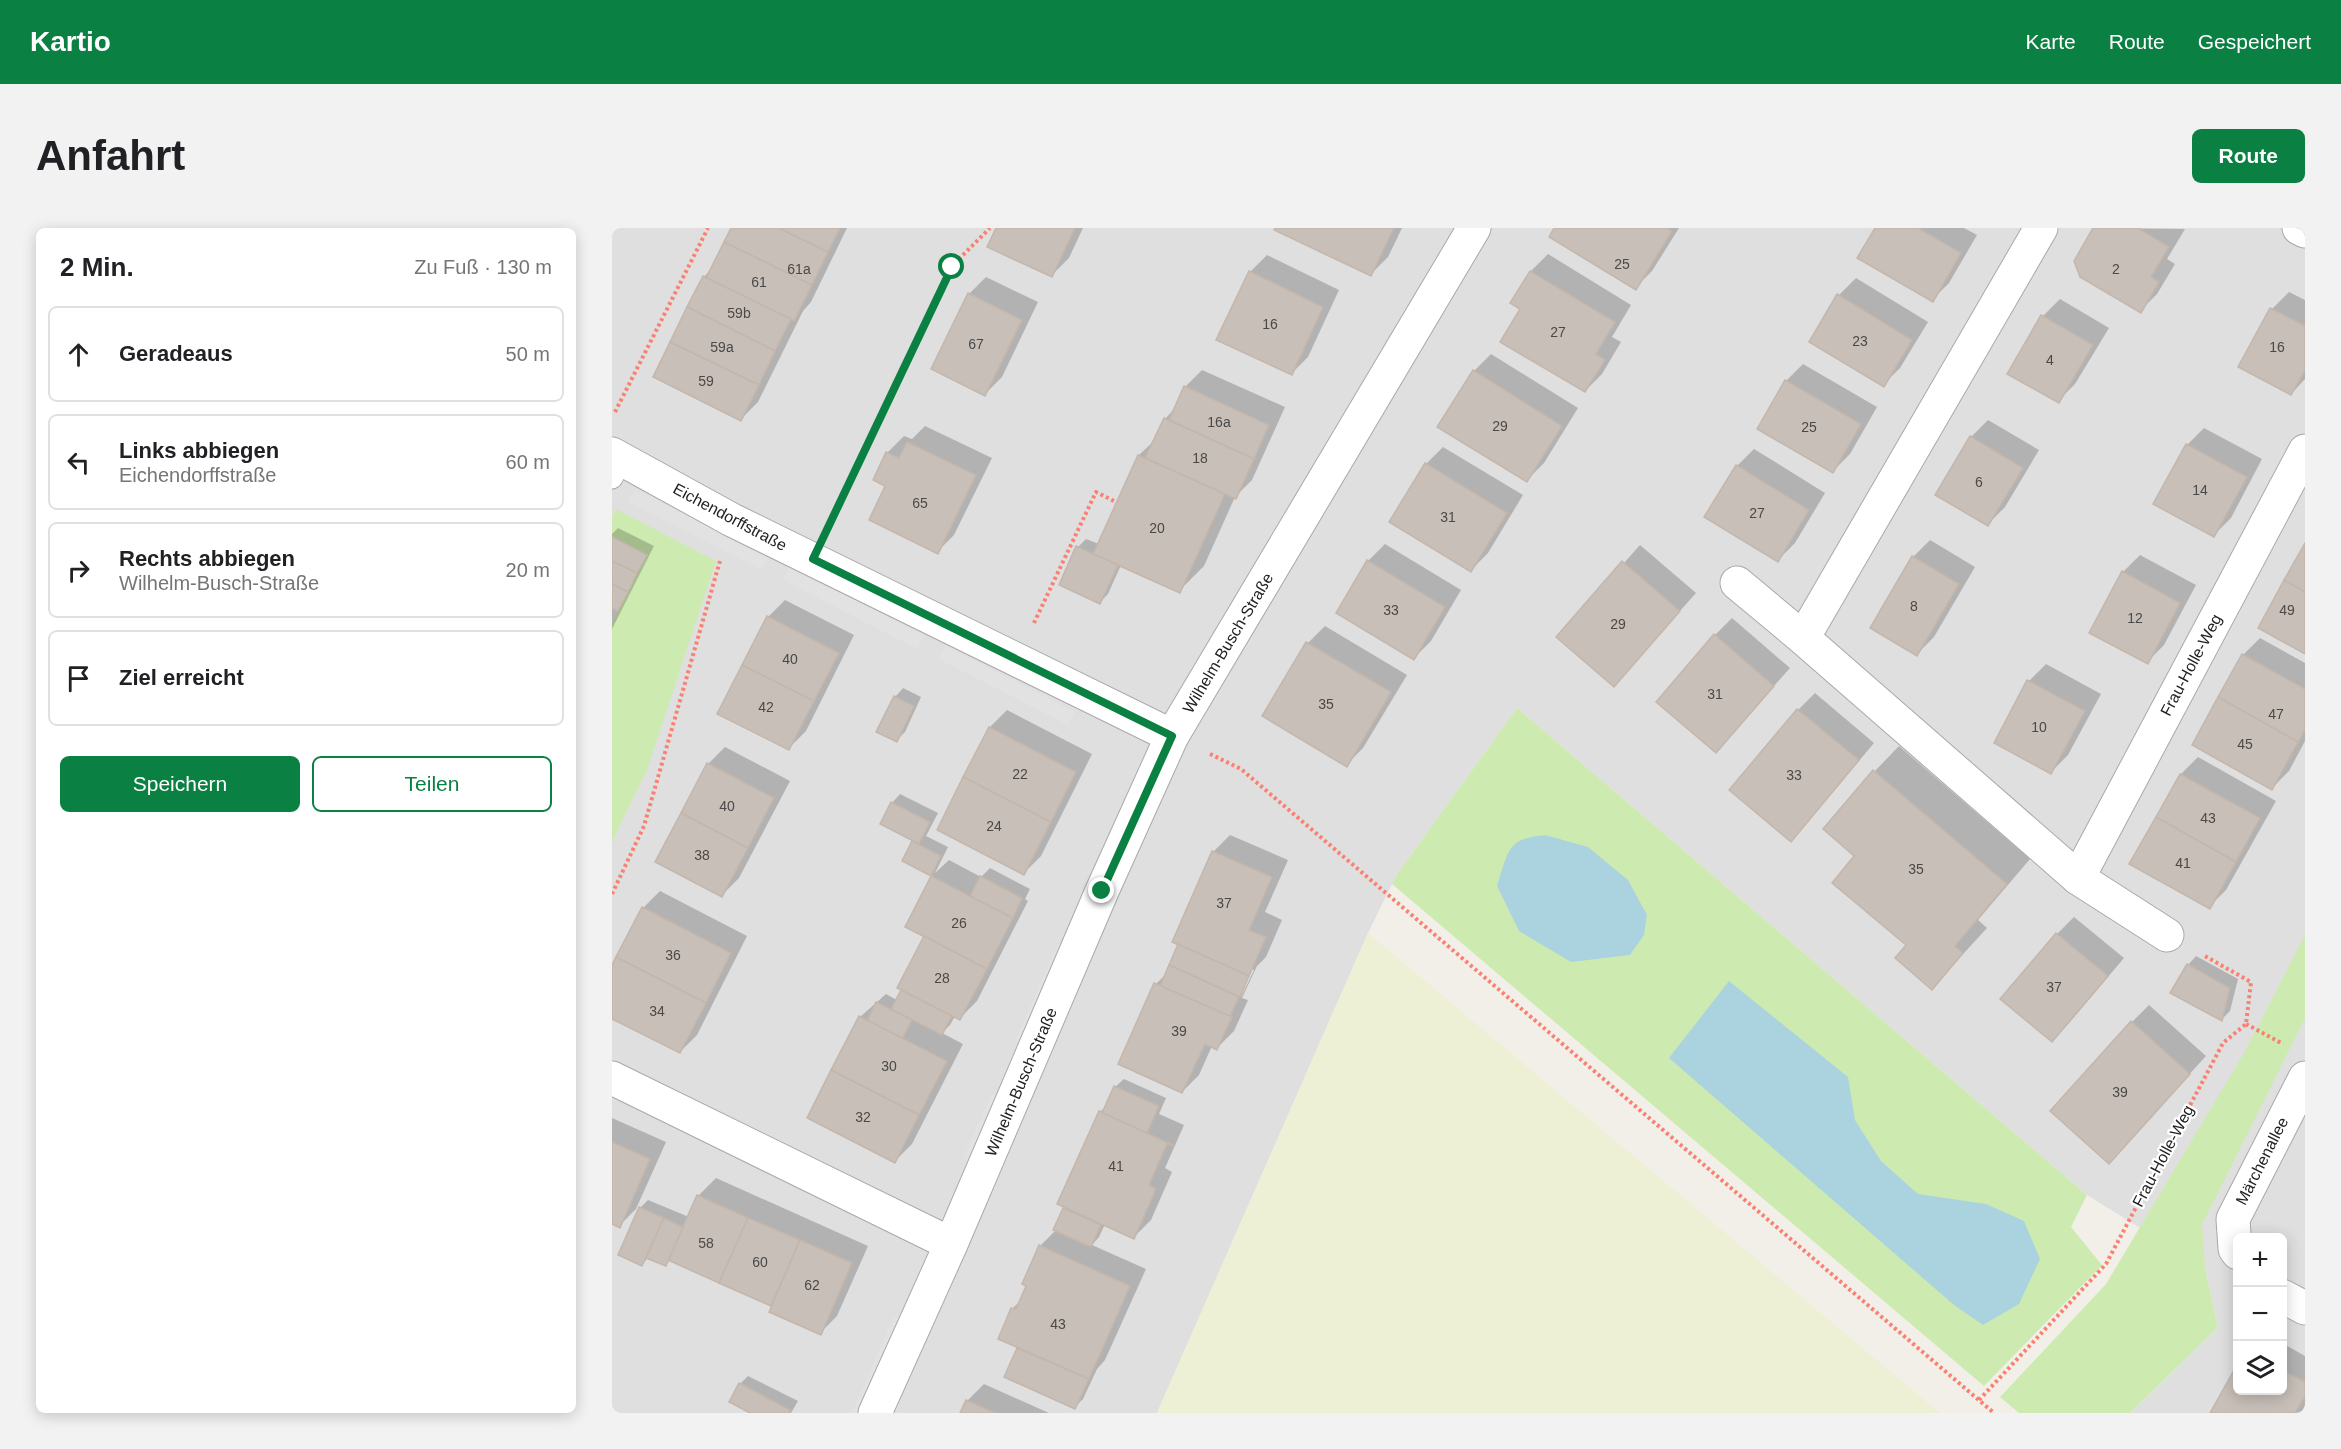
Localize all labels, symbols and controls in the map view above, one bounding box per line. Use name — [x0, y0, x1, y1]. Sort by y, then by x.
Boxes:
text: Kartio — [30, 26, 111, 57]
text: Karte — [2026, 30, 2076, 53]
text: Route — [2109, 30, 2165, 53]
text: Gespeichert — [2198, 30, 2311, 53]
button: Route — [2192, 129, 2305, 183]
text: Anfahrt — [36, 132, 185, 179]
text: 2 Min. — [60, 252, 134, 282]
route start — [938, 253, 964, 279]
text: Zu Fuß · 130 m — [414, 256, 552, 278]
house number: 25 — [1614, 256, 1630, 272]
house number: 61a — [787, 261, 811, 277]
house number: 2 — [2112, 261, 2120, 277]
house number: 61 — [751, 274, 767, 290]
house number: 59b — [727, 305, 751, 321]
house number: 16 — [1262, 316, 1278, 332]
house number: 27 — [1550, 324, 1566, 340]
house number: 23 — [1852, 333, 1868, 349]
house number: 67 — [968, 336, 984, 352]
icon: ahead — [62, 338, 95, 371]
house number: 59a — [710, 339, 734, 355]
house number: 16 — [2269, 339, 2285, 355]
text: Geradeaus — [119, 341, 233, 366]
text: 50 m — [506, 343, 550, 365]
house number: 4 — [2046, 352, 2054, 368]
house number: 59 — [698, 373, 714, 389]
house number: 16a — [1207, 414, 1231, 430]
house number: 29 — [1492, 418, 1508, 434]
house number: 25 — [1801, 419, 1817, 435]
text: Links abbiegen — [119, 438, 279, 463]
icon: left — [62, 446, 95, 479]
house number: 18 — [1192, 450, 1208, 466]
text: 60 m — [506, 451, 550, 473]
text: Eichendorffstraße — [119, 464, 277, 486]
house number: 6 — [1975, 474, 1983, 490]
street label: Eichendorffstraße — [670, 480, 790, 554]
house number: 14 — [2192, 482, 2208, 498]
house number: 65 — [912, 495, 928, 511]
house number: 27 — [1749, 505, 1765, 521]
house number: 31 — [1440, 509, 1456, 525]
house number: 20 — [1149, 520, 1165, 536]
text: Rechts abbiegen — [119, 546, 295, 571]
icon: right — [62, 554, 95, 587]
text: 20 m — [506, 559, 550, 581]
street label: Wilhelm-Busch-Straße — [1180, 570, 1277, 716]
text: Wilhelm-Busch-Straße — [119, 572, 319, 594]
house number: 8 — [1910, 598, 1918, 614]
house number: 33 — [1383, 602, 1399, 618]
house number: 49 — [2279, 602, 2295, 618]
house number: 12 — [2127, 610, 2143, 626]
street label: Frau-Holle-Weg — [2157, 611, 2225, 719]
house number: 29 — [1610, 616, 1626, 632]
house number: 40 — [782, 651, 798, 667]
icon: arrive — [62, 662, 95, 695]
text: Ziel erreicht — [119, 665, 244, 690]
house number: 31 — [1707, 686, 1723, 702]
house number: 35 — [1318, 696, 1334, 712]
house number: 42 — [758, 699, 774, 715]
house number: 47 — [2268, 706, 2284, 722]
house number: 10 — [2031, 719, 2047, 735]
house number: 45 — [2237, 736, 2253, 752]
button: Speichern — [60, 756, 300, 812]
button: Teilen — [312, 756, 552, 812]
house number: 22 — [1012, 766, 1028, 782]
house number: 33 — [1786, 767, 1802, 783]
house number: 40 — [719, 798, 735, 814]
house number: 43 — [2200, 810, 2216, 826]
house number: 24 — [986, 818, 1002, 834]
house number: 38 — [694, 847, 710, 863]
house number: 41 — [2175, 855, 2191, 871]
house number: 35 — [1908, 861, 1924, 877]
route end — [1088, 877, 1114, 903]
house number: 37 — [1216, 895, 1232, 911]
house number: 26 — [951, 915, 967, 931]
house number: 36 — [665, 947, 681, 963]
house number: 28 — [934, 970, 950, 986]
house number: 37 — [2046, 979, 2062, 995]
house number: 34 — [649, 1003, 665, 1019]
street label: Wilhelm-Busch-Straße — [982, 1005, 1060, 1159]
house number: 39 — [1171, 1023, 1187, 1039]
house number: 30 — [881, 1058, 897, 1074]
house number: 39 — [2112, 1084, 2128, 1100]
street label: Frau-Holle-Weg — [2129, 1102, 2197, 1210]
house number: 32 — [855, 1109, 871, 1125]
street label: Märchenallee — [2233, 1114, 2291, 1208]
house number: 41 — [1108, 1158, 1124, 1174]
map controls — [2233, 1233, 2287, 1395]
button: + — [2233, 1233, 2287, 1287]
house number: 58 — [698, 1235, 714, 1251]
house number: 60 — [752, 1254, 768, 1270]
house number: 62 — [804, 1277, 820, 1293]
button: − — [2233, 1287, 2287, 1341]
house number: 43 — [1050, 1316, 1066, 1332]
button: layers — [2233, 1341, 2287, 1395]

